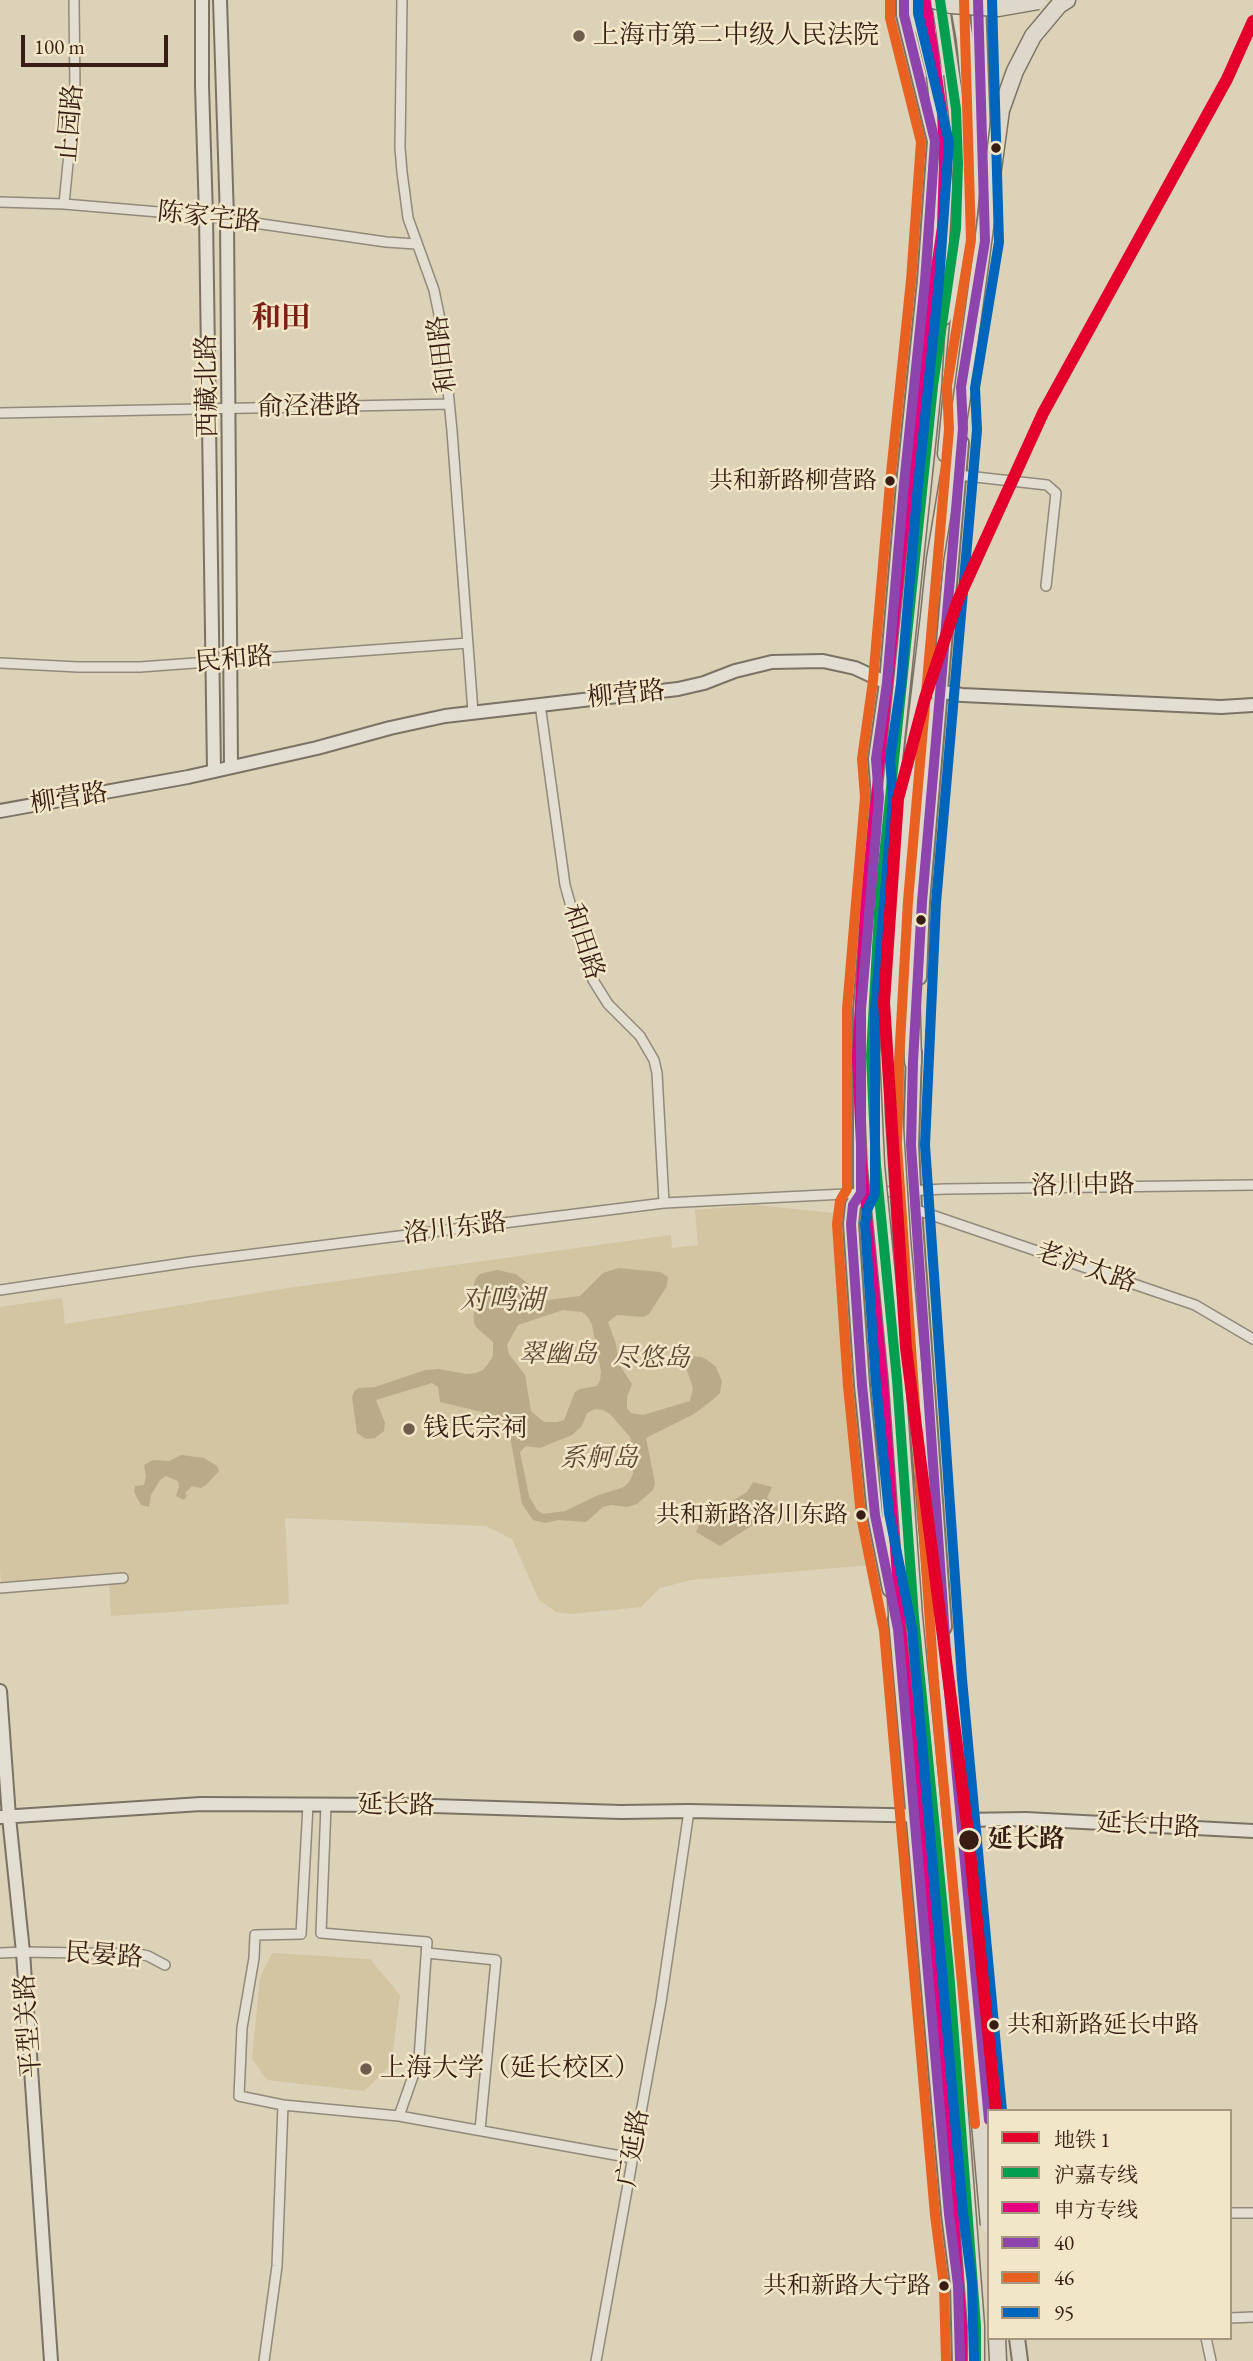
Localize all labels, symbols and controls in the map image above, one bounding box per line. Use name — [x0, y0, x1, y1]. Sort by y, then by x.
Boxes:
place label: 上海市第二中级人民法院 — [593, 20, 879, 52]
scale bar — [24, 21, 172, 65]
marker: 上海市第二中级人民法院 — [571, 28, 587, 44]
text: 100 m — [34, 33, 85, 60]
street label: 止园路 — [52, 83, 90, 163]
unlabelled marker — [989, 141, 1003, 155]
street label: 陈家宅路 — [156, 197, 262, 239]
district label: 和田 — [251, 301, 311, 337]
street label: 和田路 — [423, 313, 463, 395]
street label: 西藏北路 — [191, 334, 225, 438]
street label: 俞泾港路 — [257, 390, 361, 424]
place label: 共和新路柳营路 — [709, 467, 877, 495]
marker: 共和新路柳营路 — [883, 474, 897, 488]
street label: 民和路 — [194, 641, 274, 679]
street label: 柳营路 — [586, 675, 666, 715]
street label: 柳营路 — [28, 777, 110, 821]
street label: 和田路 — [556, 900, 610, 984]
unlabelled marker — [914, 913, 928, 927]
street label: 洛川中路 — [1031, 1169, 1135, 1203]
street label: 洛川东路 — [401, 1207, 509, 1251]
street label: 老沪太路 — [1032, 1236, 1140, 1300]
water label: 对鸣湖 — [460, 1284, 544, 1318]
park label: 翠幽岛 — [519, 1339, 597, 1371]
park label: 尽悠岛 — [612, 1343, 690, 1375]
place label: 钱氏宗祠 — [423, 1413, 527, 1445]
marker: 钱氏宗祠 — [401, 1421, 417, 1437]
park label: 系舸岛 — [560, 1443, 638, 1475]
place label: 共和新路洛川东路 — [656, 1501, 848, 1529]
marker: 共和新路洛川东路 — [854, 1508, 868, 1522]
street label: 延长路 — [357, 1790, 435, 1822]
street label: 延长中路 — [1095, 1808, 1201, 1844]
place label: 延长路 — [987, 1824, 1065, 1856]
marker: 延长路 — [957, 1828, 981, 1852]
street label: 民晏路 — [64, 1938, 144, 1974]
street label: 平型关路 — [10, 1973, 48, 2079]
place label: 共和新路延长中路 — [1007, 2011, 1199, 2039]
marker: 共和新路延长中路 — [987, 2018, 1001, 2032]
place label: 上海大学（延长校区） — [380, 2053, 640, 2085]
marker: 上海大学（延长校区） — [358, 2061, 374, 2077]
street label: 广延路 — [612, 2107, 656, 2189]
legend — [987, 2109, 1232, 2340]
text: 地铁 1 — [1054, 2126, 1110, 2153]
text: 沪嘉专线 — [1054, 2161, 1138, 2188]
text: 申方专线 — [1054, 2196, 1138, 2223]
text: 40 — [1054, 2229, 1074, 2256]
text: 46 — [1054, 2264, 1074, 2291]
place label: 共和新路大宁路 — [763, 2272, 931, 2300]
marker: 共和新路大宁路 — [937, 2279, 951, 2293]
text: 95 — [1054, 2299, 1074, 2326]

